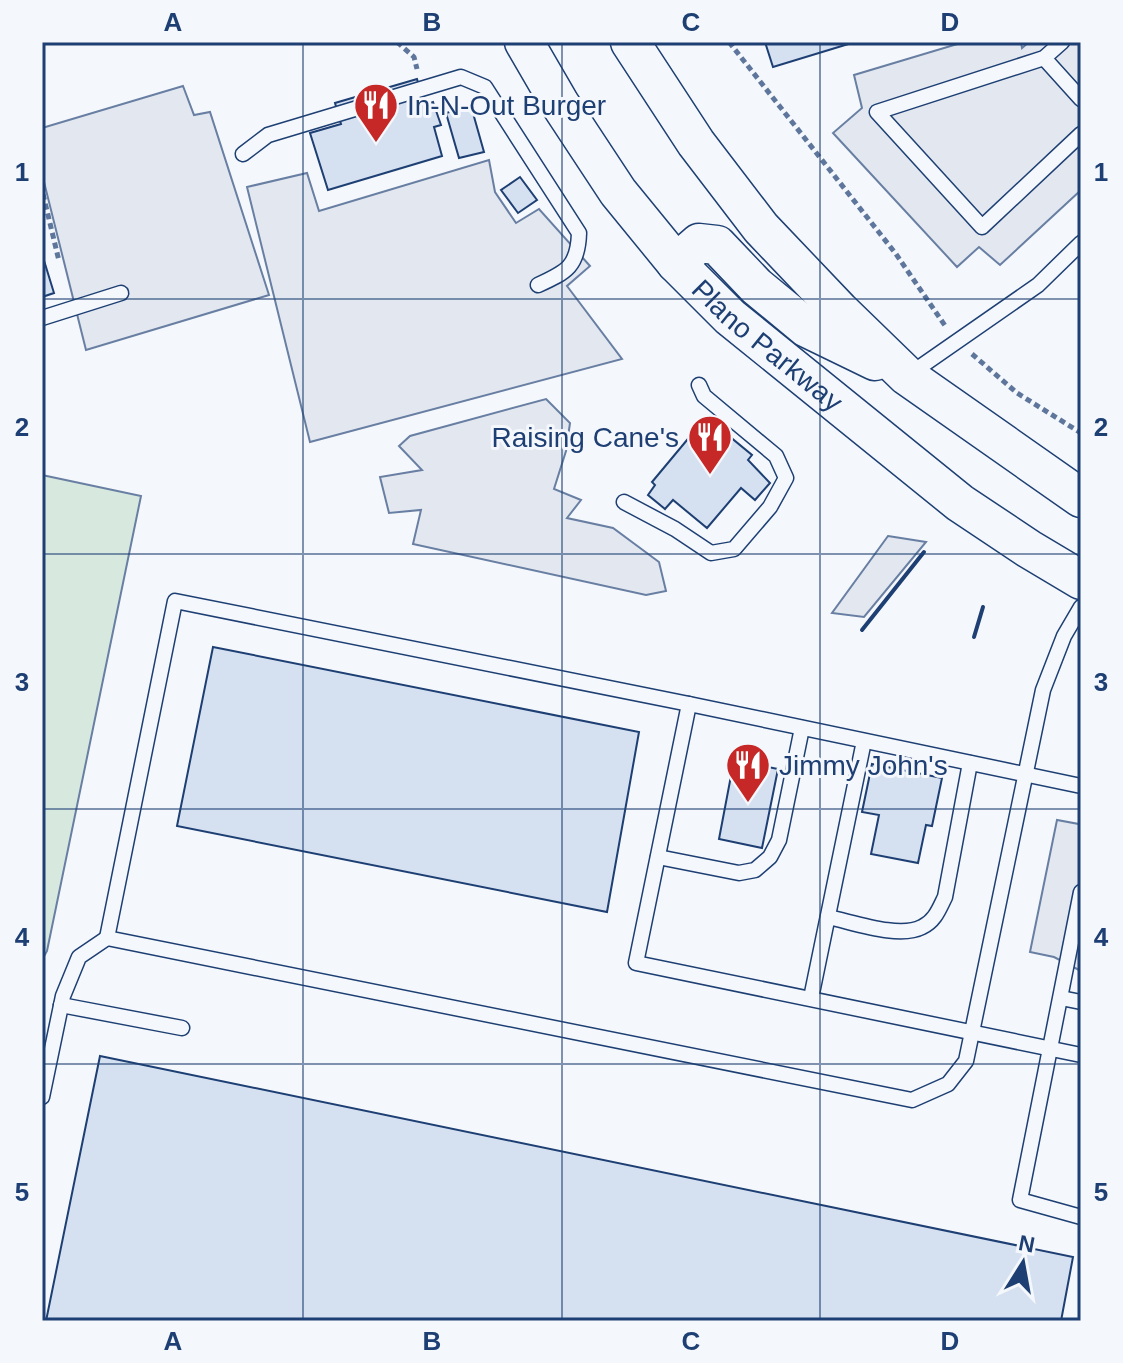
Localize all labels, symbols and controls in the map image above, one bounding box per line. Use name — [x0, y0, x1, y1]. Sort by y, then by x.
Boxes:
text: A — [164, 7, 183, 37]
text: B — [423, 7, 441, 37]
text: C — [682, 7, 701, 37]
text: D — [941, 7, 959, 37]
restaurant icon: In-N-Out Burger — [352, 81, 400, 144]
place label: In-N-Out Burger — [407, 90, 606, 121]
text: 1 — [15, 157, 29, 187]
text: 1 — [1094, 157, 1108, 187]
street label: Plano Parkway — [686, 273, 849, 417]
text: 2 — [15, 412, 29, 442]
text: 2 — [1094, 412, 1108, 442]
restaurant icon: Raising Cane's — [686, 413, 734, 476]
place label: Raising Cane's — [492, 422, 679, 453]
text: 3 — [15, 667, 29, 697]
text: 3 — [1094, 667, 1108, 697]
restaurant icon: Jimmy John's — [724, 741, 772, 804]
place label: Jimmy John's — [779, 750, 948, 781]
text: 4 — [15, 922, 30, 952]
text: 4 — [1094, 922, 1109, 952]
text: 5 — [15, 1177, 29, 1207]
text: 5 — [1094, 1177, 1108, 1207]
north arrow — [983, 1223, 1063, 1303]
text: N — [1017, 1230, 1037, 1258]
text: A — [164, 1326, 183, 1356]
text: B — [423, 1326, 441, 1356]
text: C — [682, 1326, 701, 1356]
text: D — [941, 1326, 959, 1356]

